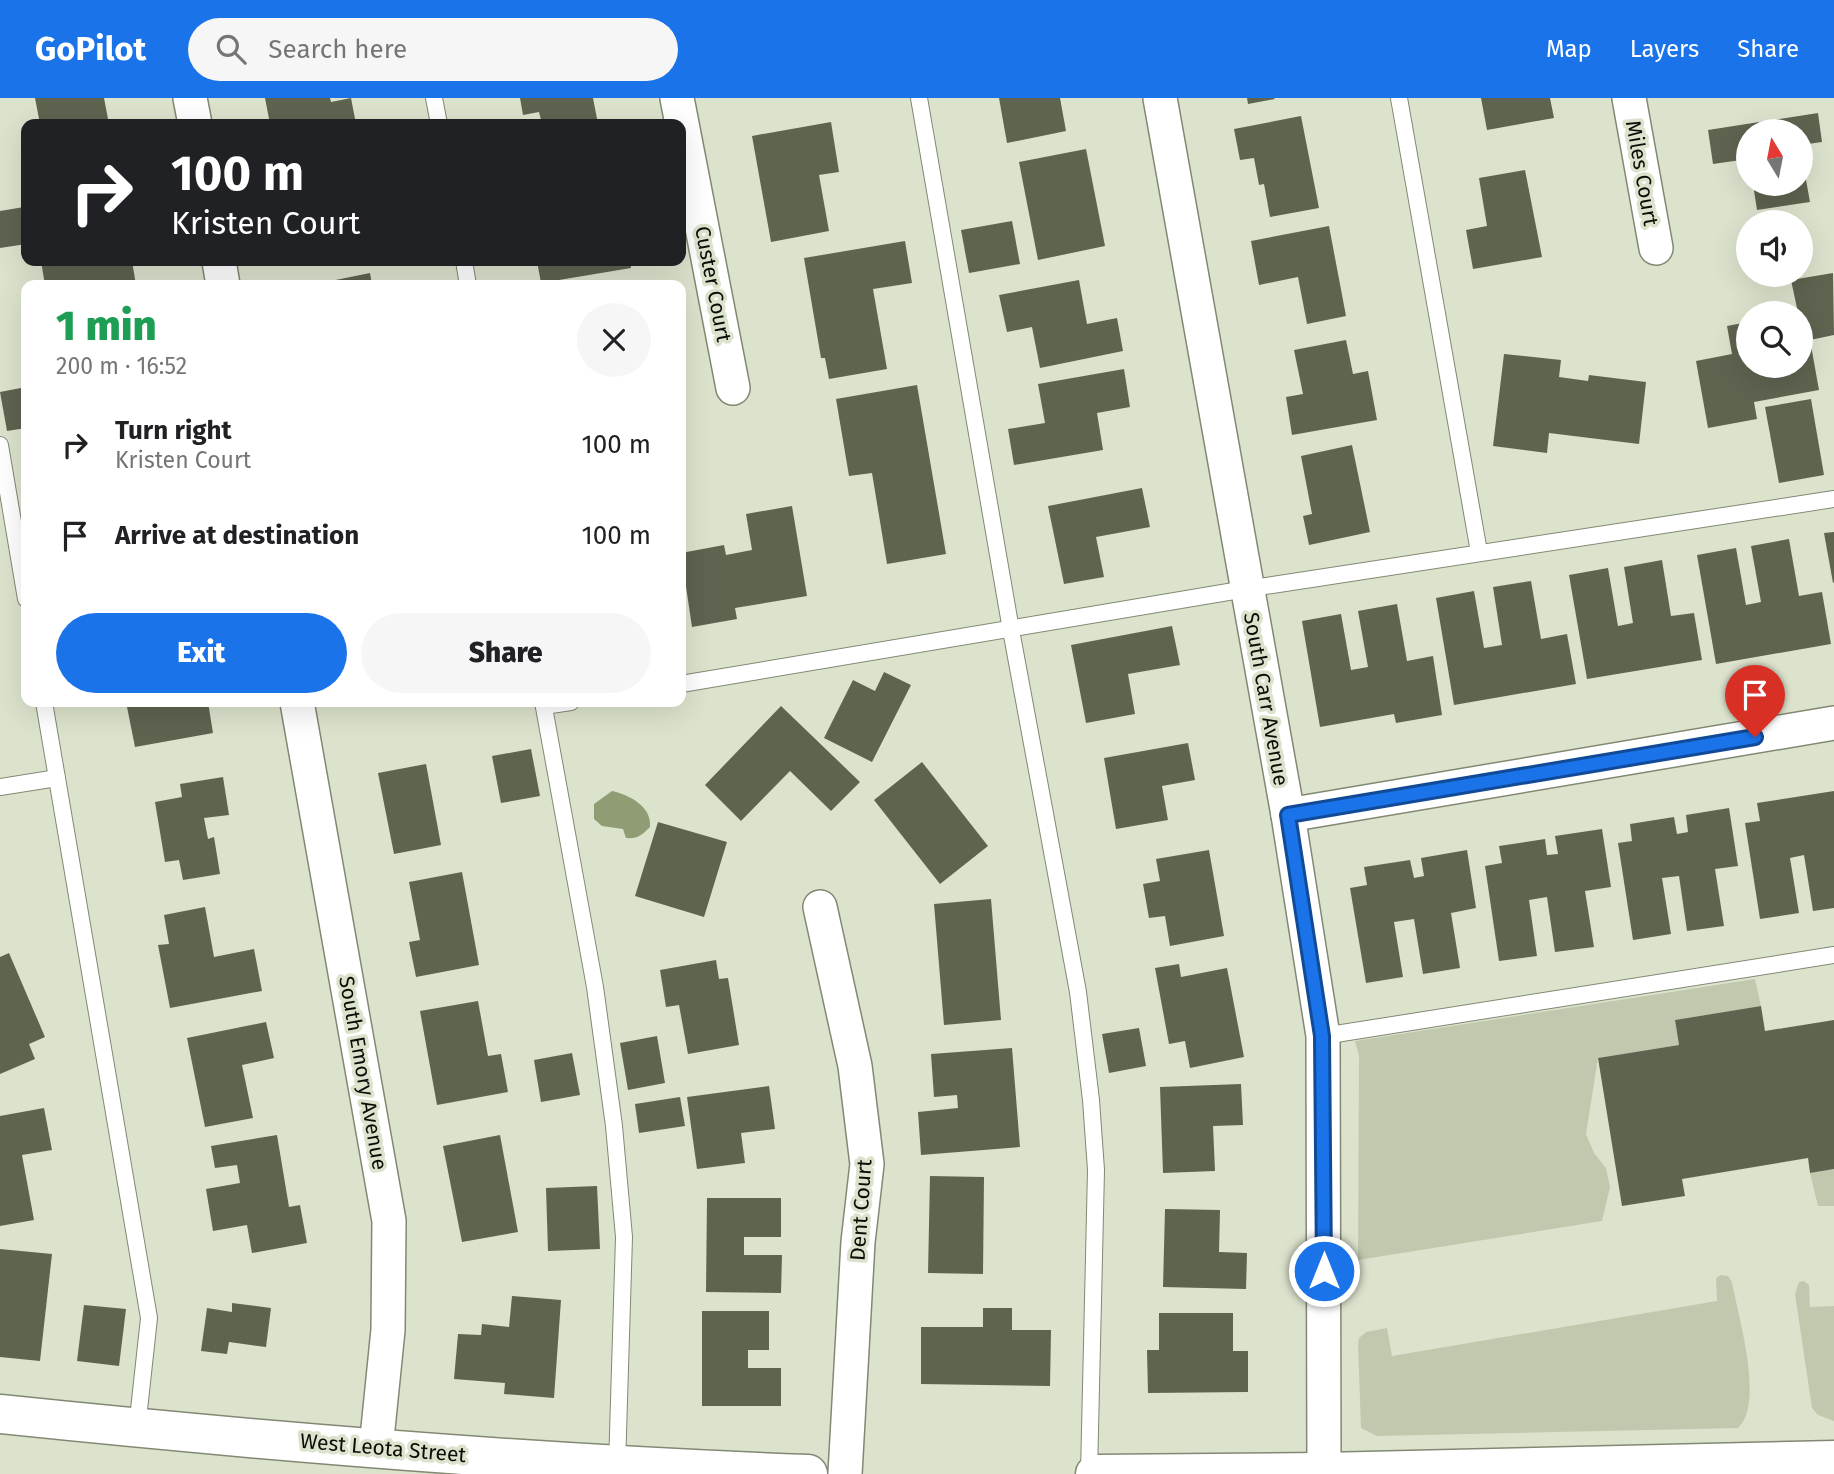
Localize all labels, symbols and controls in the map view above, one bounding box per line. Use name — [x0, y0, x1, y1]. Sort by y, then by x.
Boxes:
search box — [188, 18, 678, 81]
text: GoPilot — [35, 29, 146, 69]
icon: search — [212, 30, 250, 68]
text: Search here — [268, 34, 407, 65]
text: Map — [1546, 35, 1592, 63]
text: Layers — [1630, 35, 1699, 63]
text: Share — [1737, 35, 1799, 63]
street label: Miles Court — [1620, 118, 1664, 228]
north arrow — [1736, 119, 1813, 196]
map controls — [1736, 119, 1813, 378]
text: 100 m — [171, 144, 304, 203]
icon: right — [56, 147, 147, 238]
text: Kristen Court — [171, 204, 360, 242]
button: sound — [1736, 210, 1813, 287]
street label: Custer Court — [689, 224, 737, 344]
text: 1 min — [56, 301, 157, 351]
button: search — [1736, 301, 1813, 378]
button: close — [577, 303, 651, 377]
text: 200 m · 16:52 — [56, 352, 187, 380]
text: Turn right — [115, 415, 232, 446]
icon: right — [56, 426, 94, 464]
text: 100 m — [582, 429, 651, 460]
text: Kristen Court — [115, 446, 251, 474]
icon: arrive — [56, 517, 94, 555]
text: Arrive at destination — [115, 520, 359, 551]
text: 100 m — [582, 520, 651, 551]
street label: South Carr Avenue — [1238, 610, 1294, 788]
button: Exit — [56, 613, 347, 693]
button: Share — [361, 613, 651, 693]
pin — [1725, 665, 1785, 737]
icon: arrive — [1736, 676, 1774, 714]
street label: South Emory Avenue — [333, 974, 393, 1172]
street label: Dent Court — [844, 1158, 878, 1262]
position arrow — [1287, 1234, 1361, 1308]
street label: West Leota Street — [299, 1428, 468, 1468]

